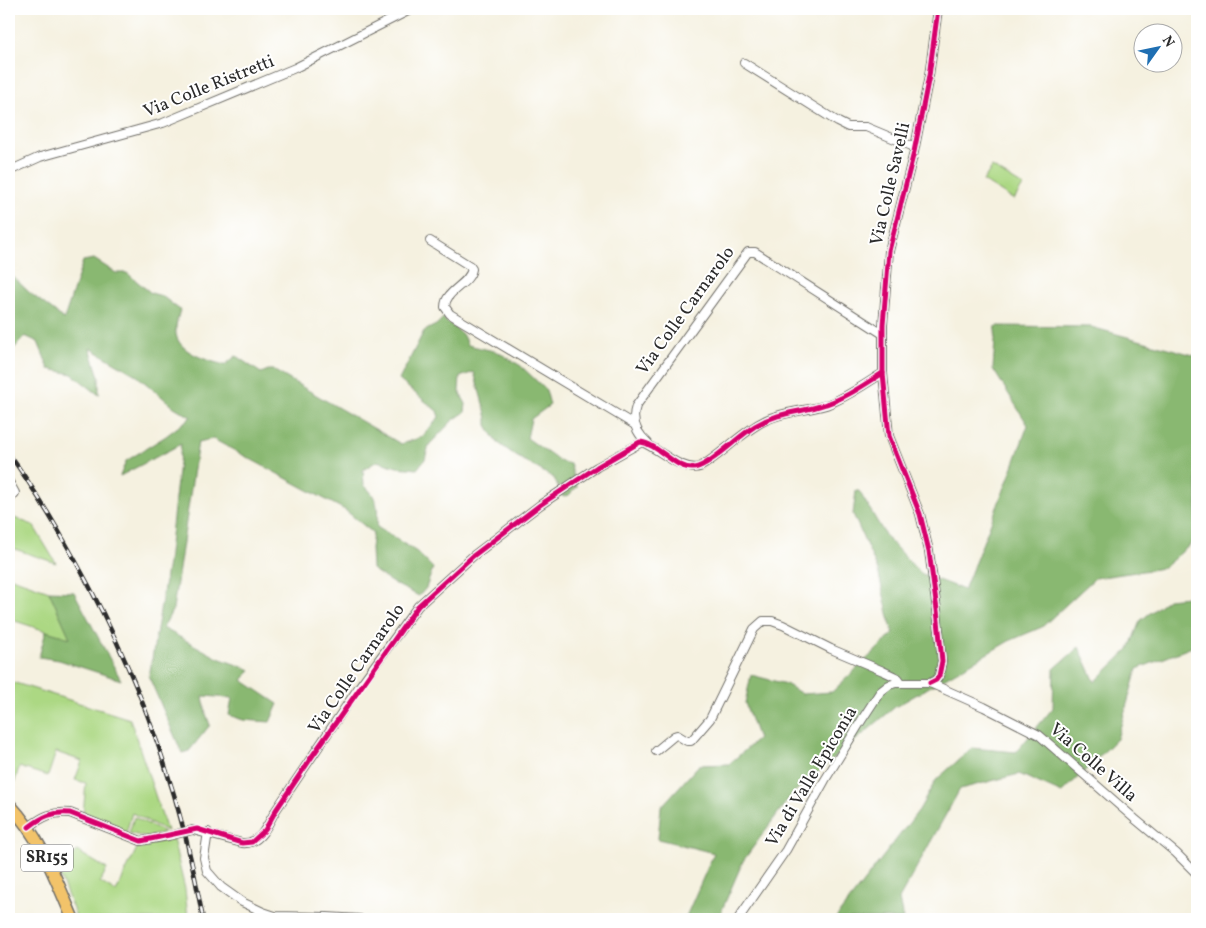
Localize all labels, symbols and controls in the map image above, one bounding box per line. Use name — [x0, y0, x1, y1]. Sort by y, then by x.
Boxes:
north arrow — [1134, 22, 1184, 72]
text: N — [1157, 32, 1178, 51]
street label: Via Colle Ristretti — [140, 49, 278, 125]
street label: Via Colle Savelli — [865, 120, 917, 248]
street label: Via Colle Carnarolo — [631, 242, 741, 380]
street label: Via Colle Carnarolo — [303, 599, 411, 739]
street label: Via di Valle Epiconia — [760, 702, 864, 852]
street label: Via Colle Villa — [1043, 718, 1143, 808]
road number: SR155 — [21, 844, 73, 871]

